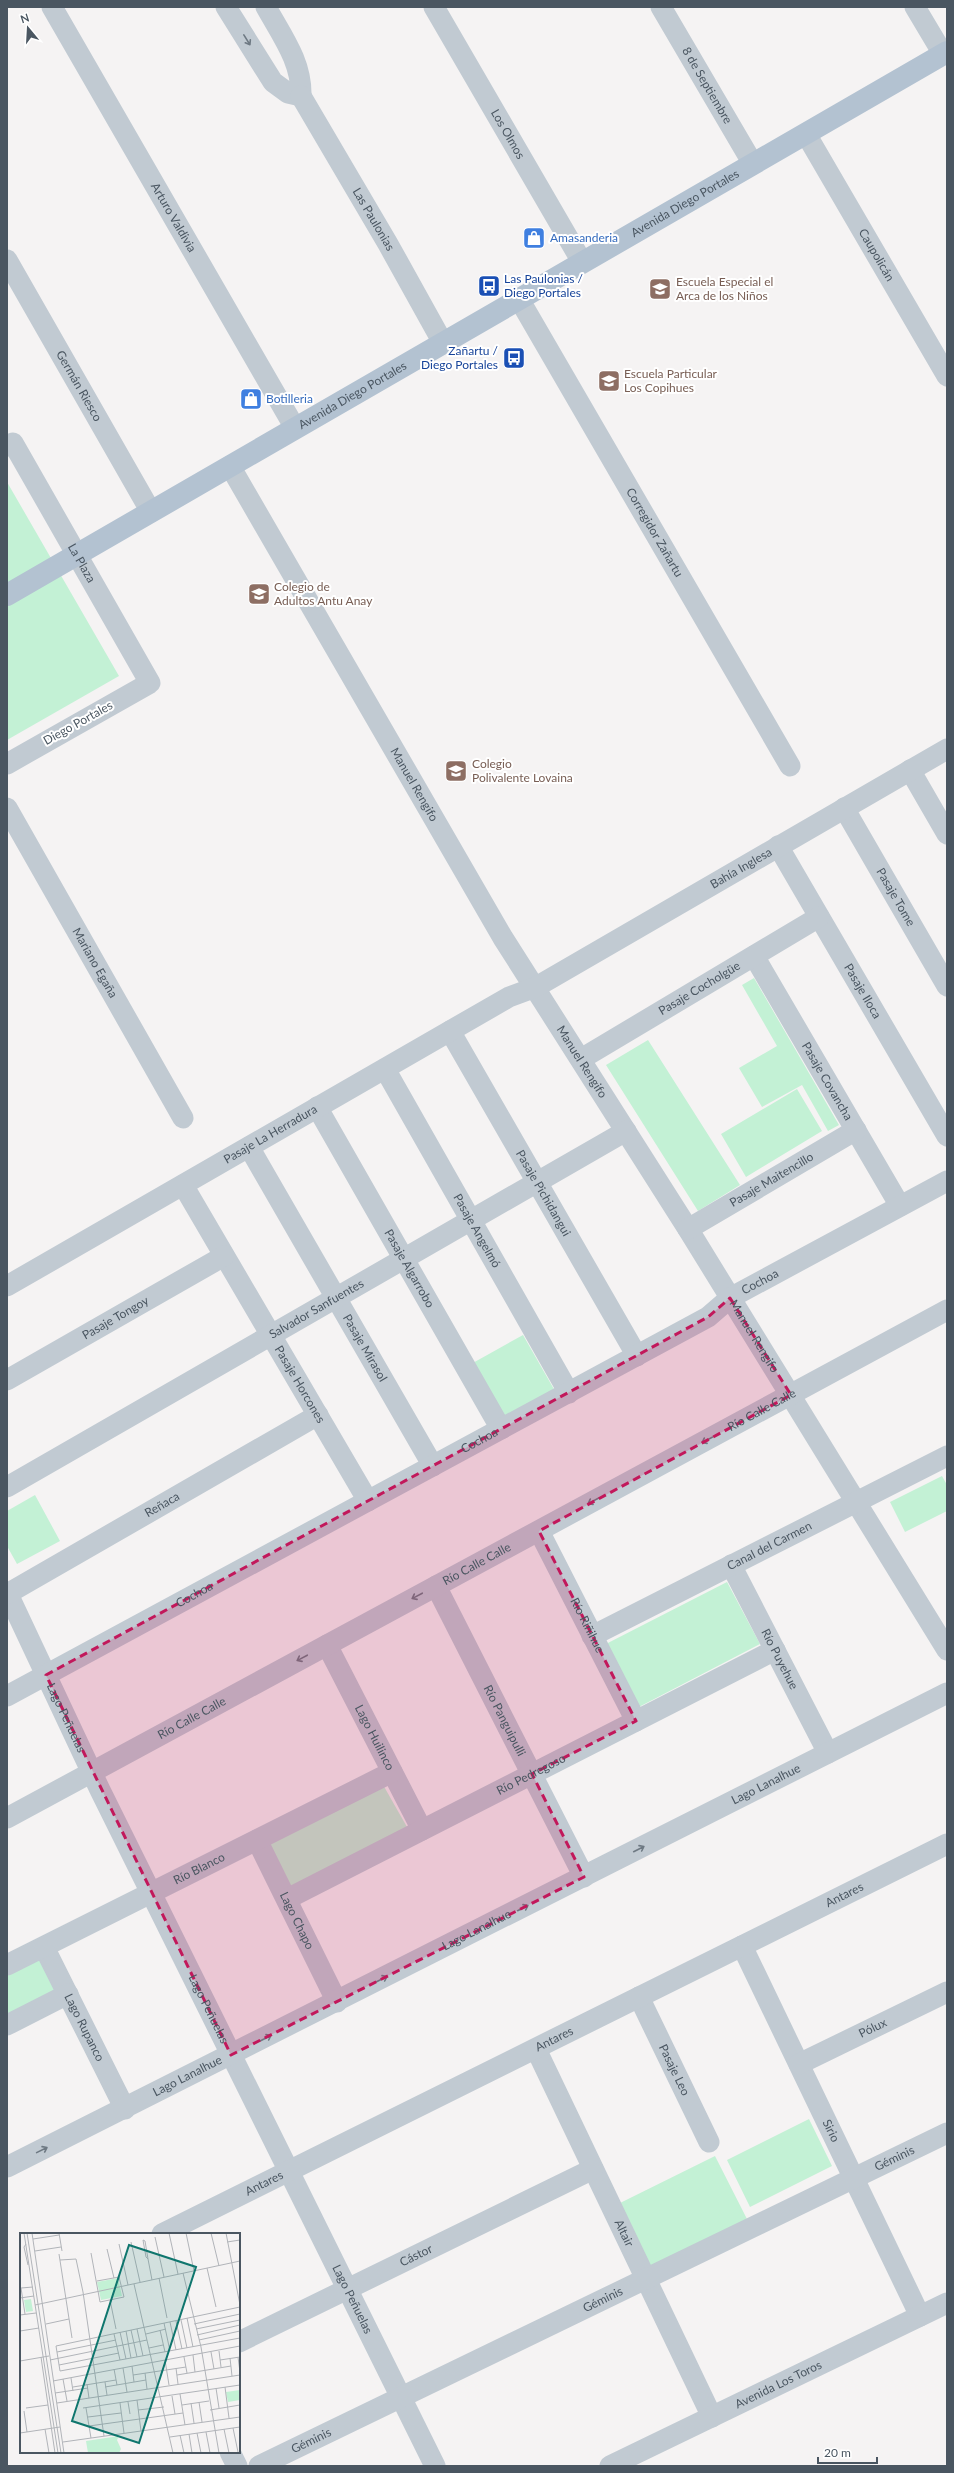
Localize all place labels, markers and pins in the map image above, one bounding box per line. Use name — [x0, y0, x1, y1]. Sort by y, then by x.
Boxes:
shop icon: Amasanderia — [521, 225, 547, 251]
place label: Amasanderia — [550, 230, 618, 245]
place label: Las Paulonias / Diego Portales — [504, 271, 584, 300]
bus stop icon: Las Paulonias / Diego Portales — [476, 273, 502, 299]
place label: Escuela Especial el Arca de los Niños — [676, 274, 773, 303]
school or university icon: Escuela Especial el Arca de los Niños — [647, 276, 673, 302]
place label: Zañartu / Diego Portales — [421, 343, 499, 372]
bus stop icon: Zañartu / Diego Portales — [501, 345, 527, 371]
place label: Escuela Particular Los Copihues — [624, 366, 718, 395]
school or university icon: Escuela Particular Los Copihues — [596, 368, 622, 394]
shop icon: Botilleria — [238, 386, 264, 412]
place label: Botilleria — [266, 391, 313, 406]
place label: Colegio de Adultos Antu Anay — [274, 579, 373, 608]
school or university icon: Colegio de Adultos Antu Anay — [246, 581, 272, 607]
place label: Colegio Polivalente Lovaina — [472, 756, 573, 785]
school or university icon: Colegio Polivalente Lovaina — [443, 758, 469, 784]

